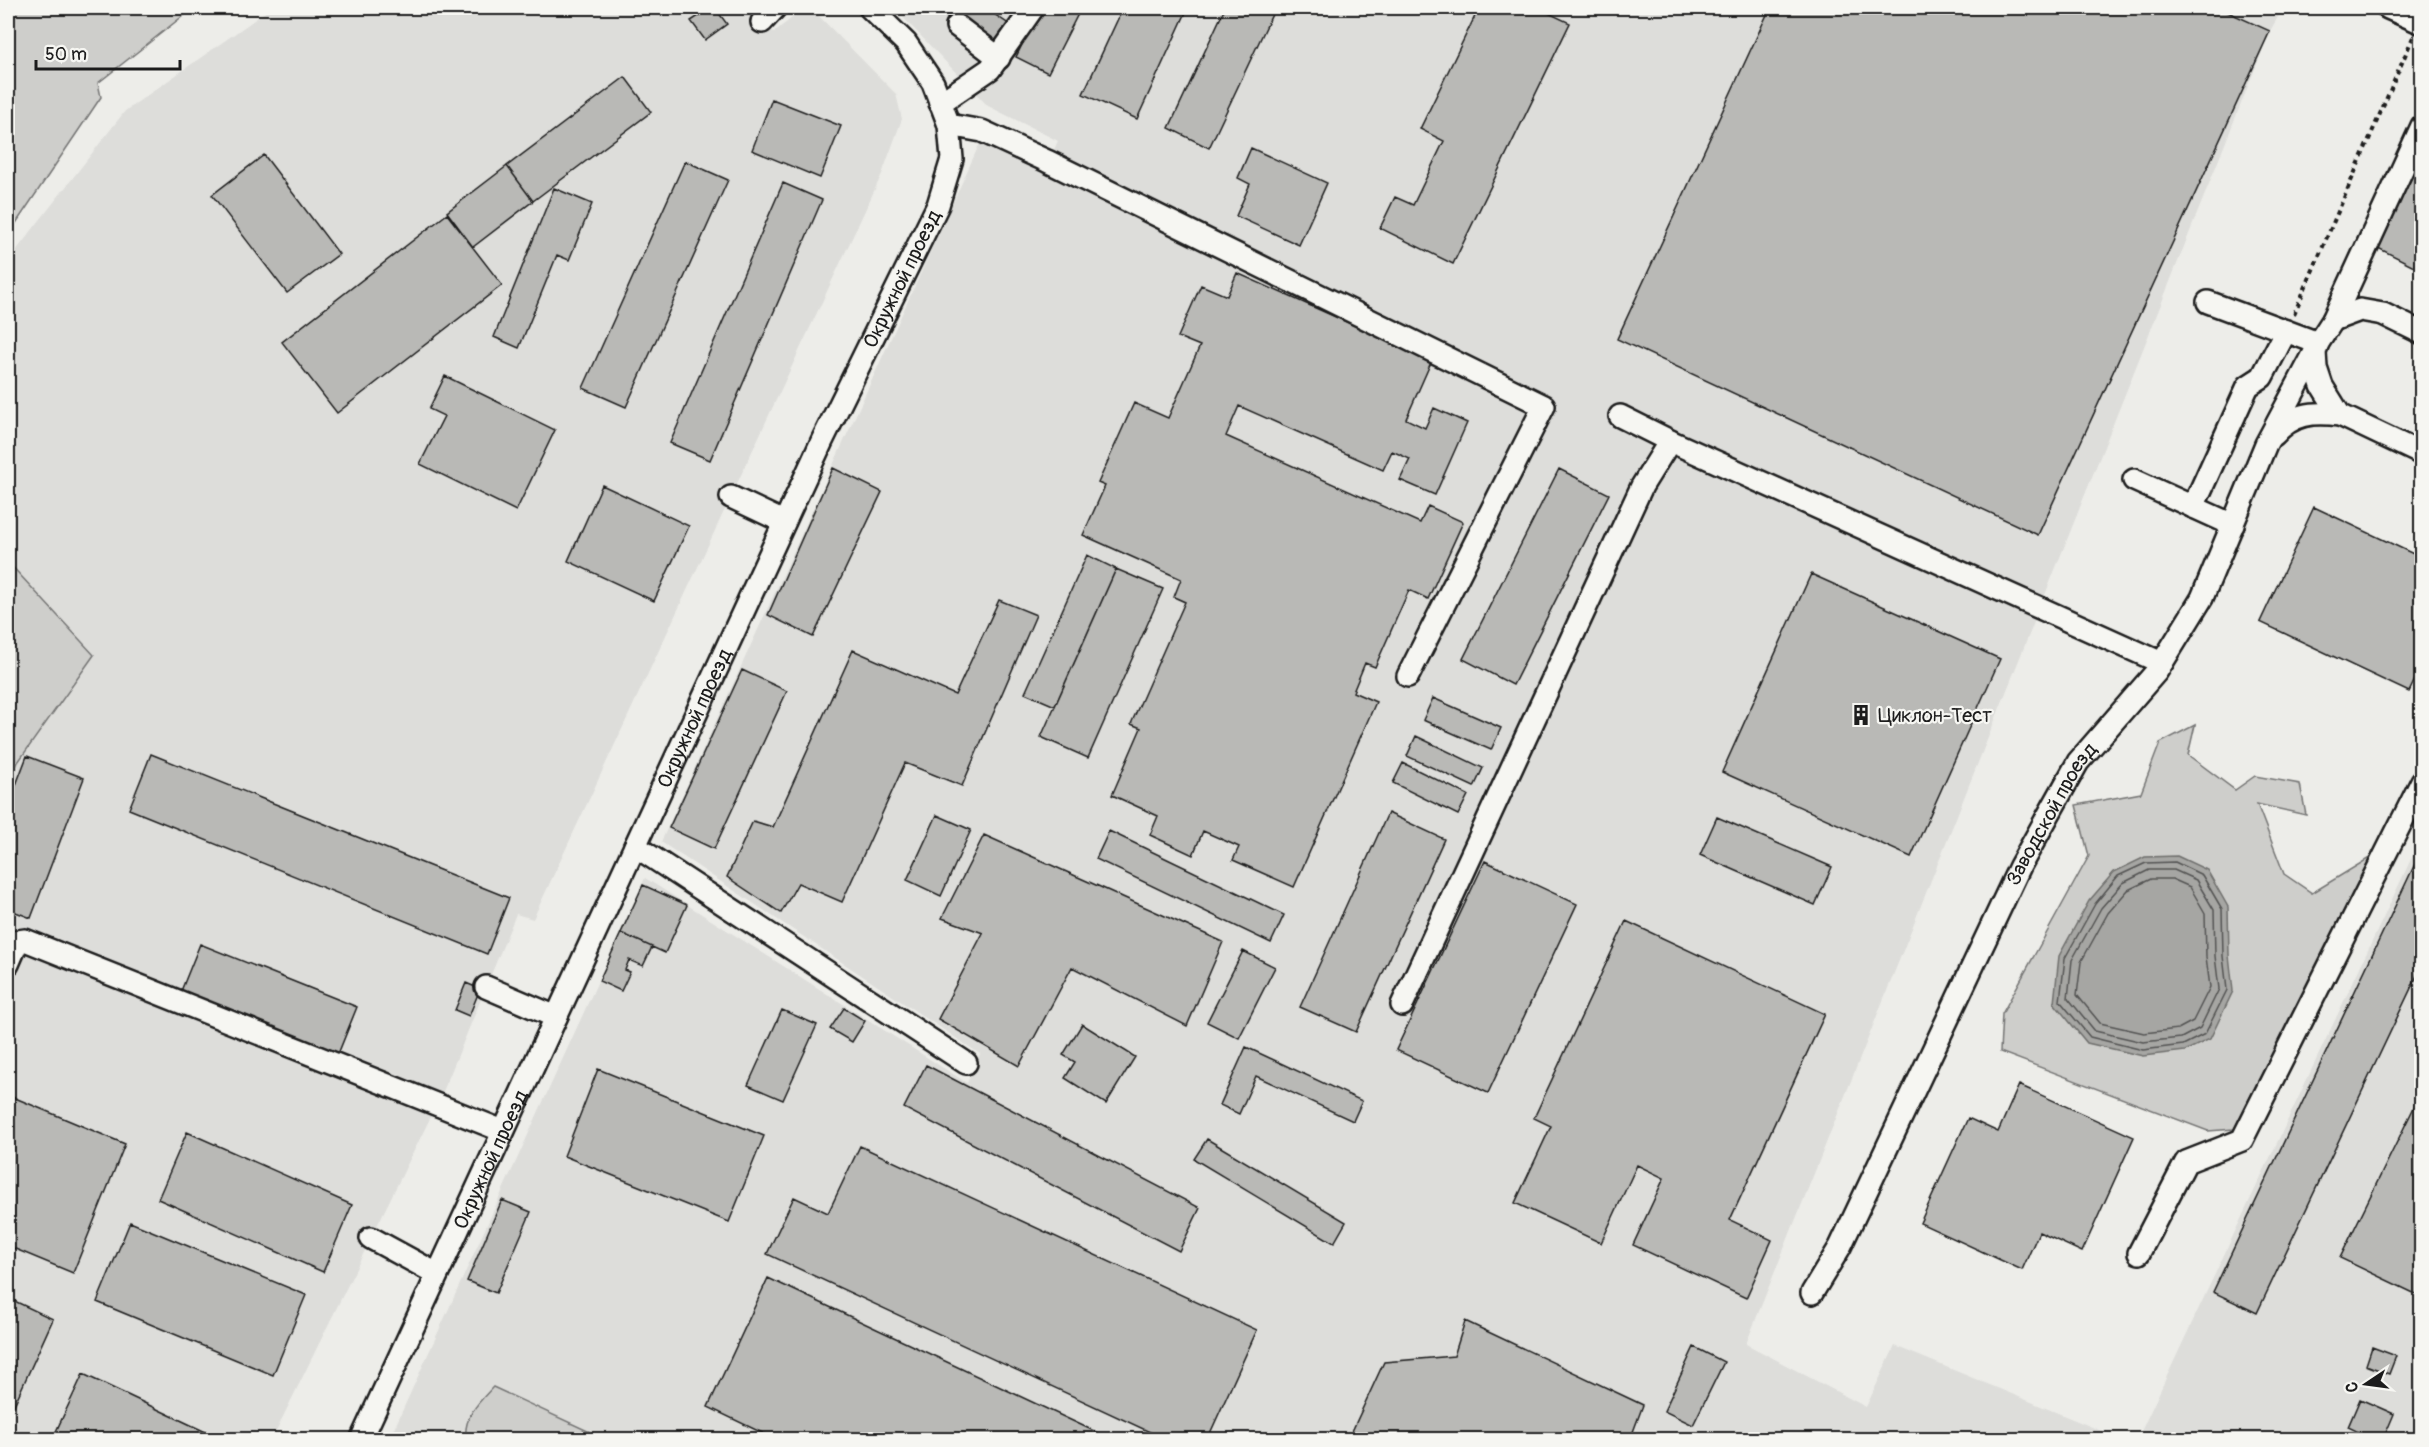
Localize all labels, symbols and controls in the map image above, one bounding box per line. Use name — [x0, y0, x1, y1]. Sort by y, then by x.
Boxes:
scale bar — [36, 33, 180, 71]
text: 50 m — [45, 43, 87, 66]
street label: Окружной проезд — [858, 206, 947, 352]
street label: Окружной проезд — [652, 645, 737, 792]
building icon: Циклон-Тест — [1849, 703, 1873, 727]
place label: Циклон-Тест — [1878, 703, 1992, 728]
street label: Заводской проезд — [2001, 737, 2102, 889]
street label: Окружной проезд — [448, 1086, 534, 1233]
north arrow — [2336, 1354, 2396, 1414]
text: С — [2341, 1380, 2363, 1394]

